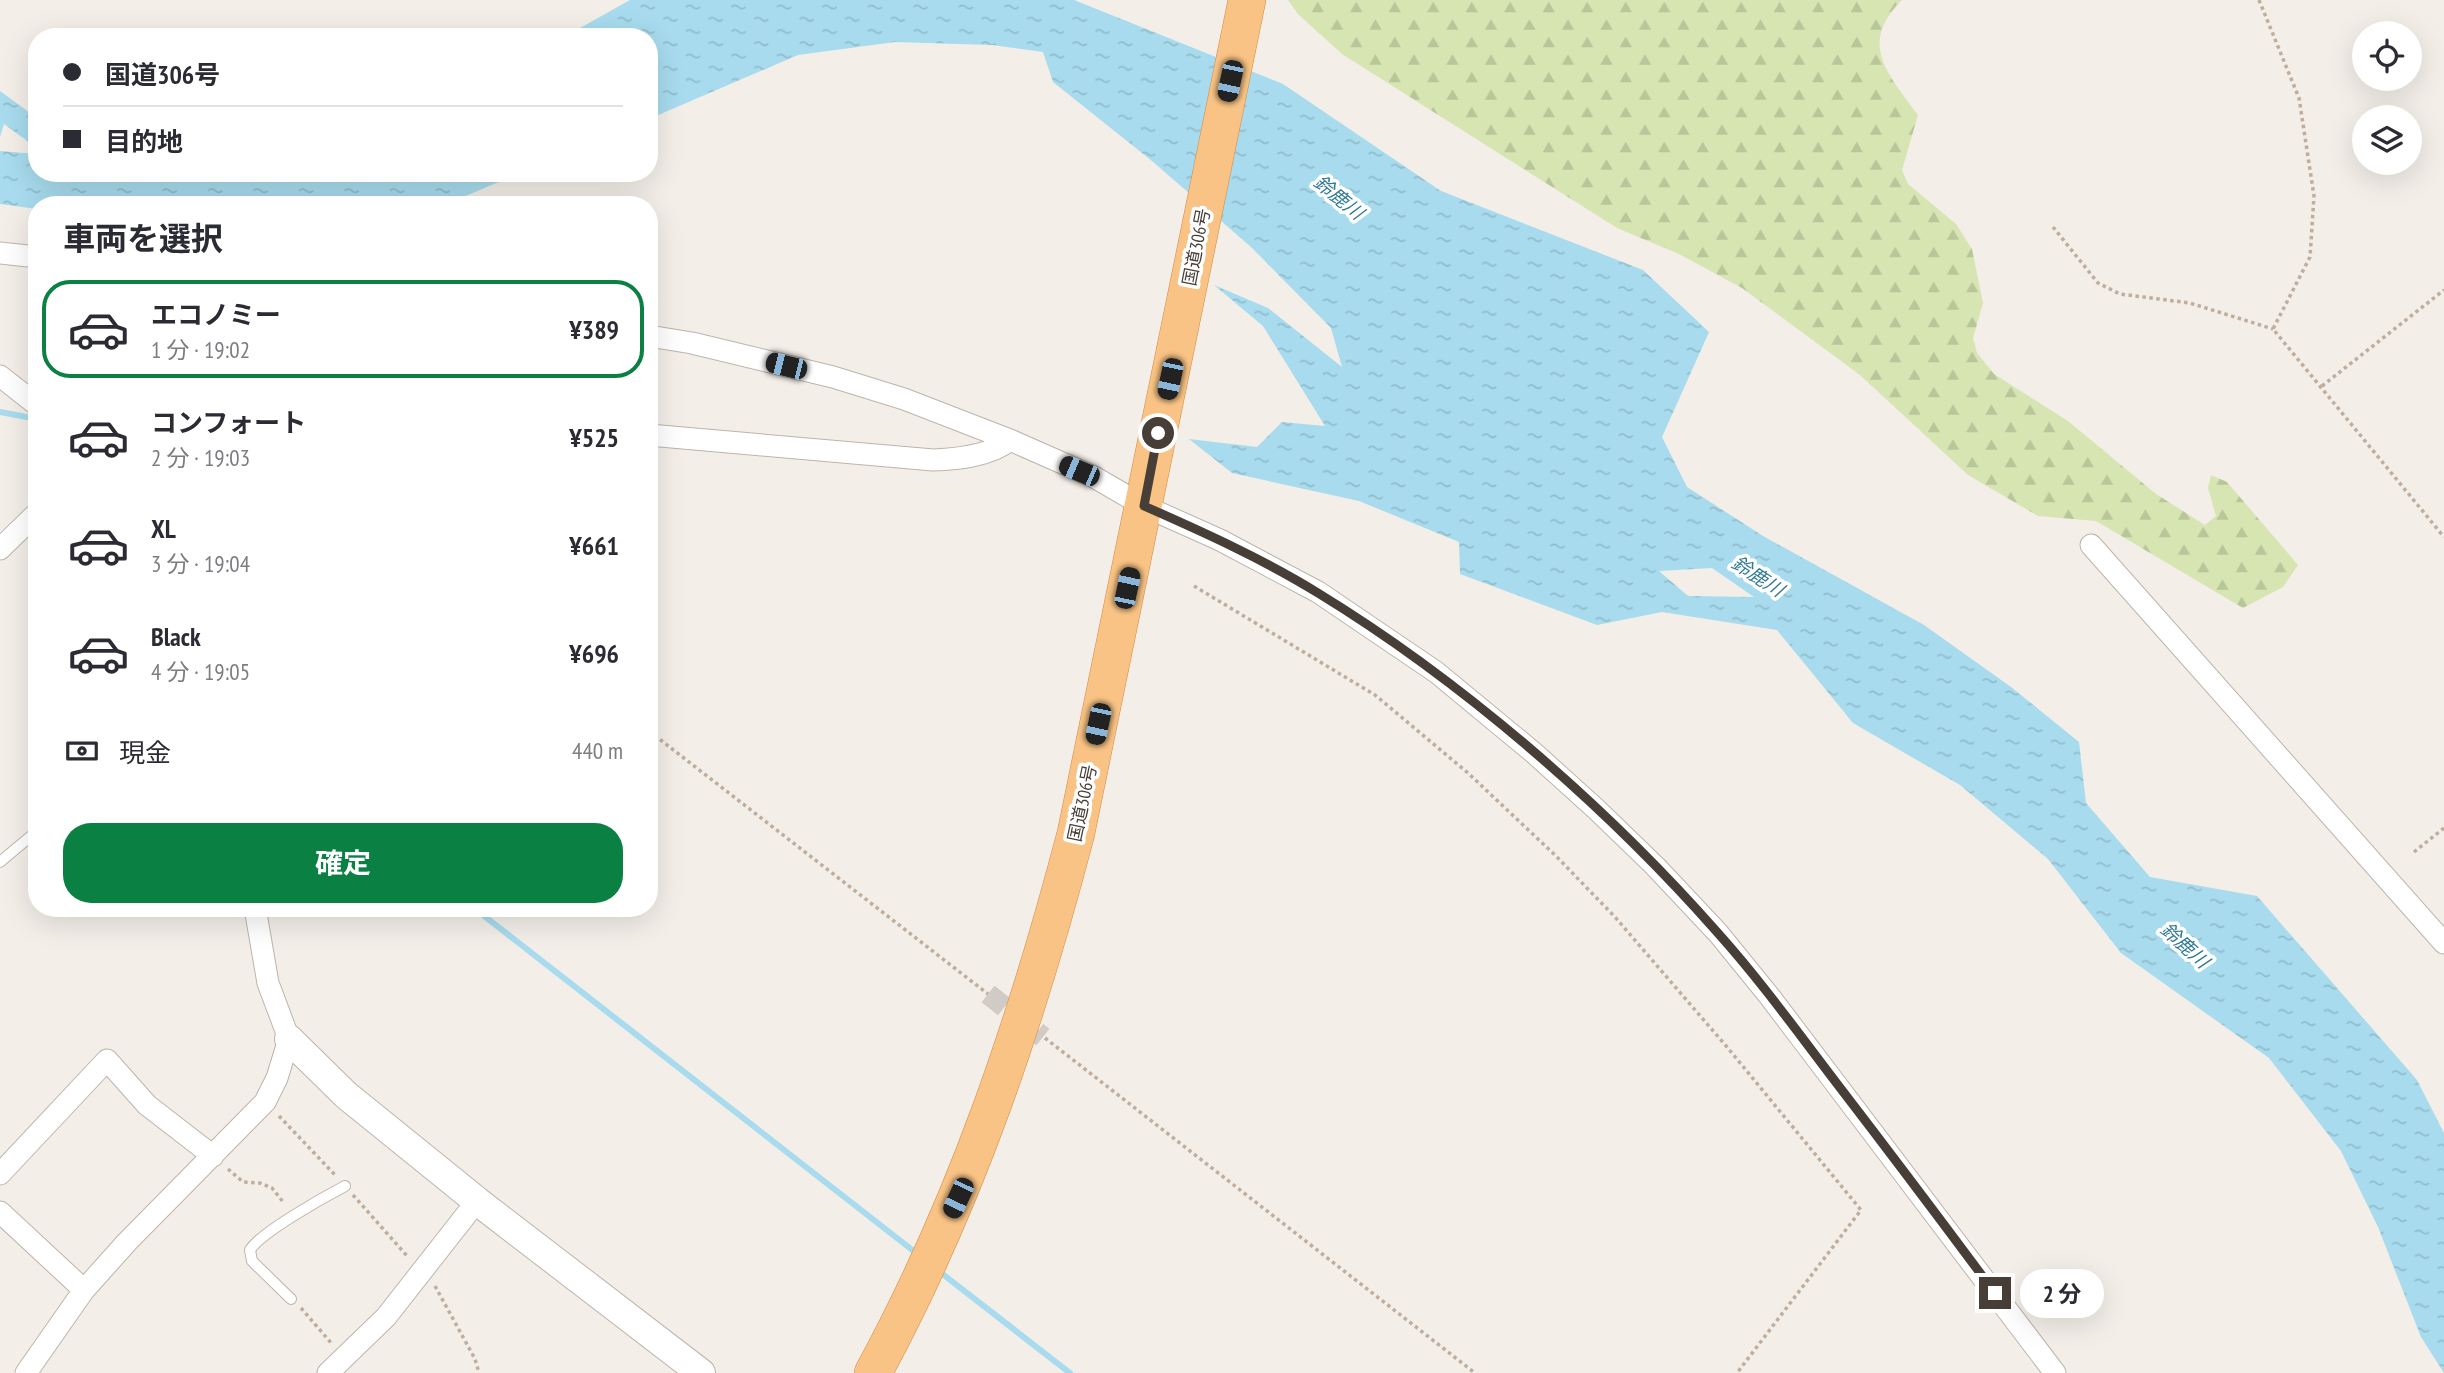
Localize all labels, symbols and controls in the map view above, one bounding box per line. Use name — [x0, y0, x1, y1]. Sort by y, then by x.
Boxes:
map controls — [2352, 21, 2422, 175]
button: locate — [2352, 21, 2422, 91]
text: 国道306号 — [105, 58, 220, 91]
car — [1216, 58, 1245, 104]
button: layers — [2352, 105, 2422, 175]
text: 目的地 — [105, 125, 183, 158]
water label: 鈴鹿川 — [1309, 170, 1370, 226]
street label: 国道306号 — [1177, 206, 1215, 288]
text: 車両を選択 — [63, 217, 223, 259]
icon: car — [67, 298, 130, 361]
text: エコノミー — [151, 298, 281, 331]
text: ¥389 — [569, 313, 619, 346]
text: 1 分 · 19:02 — [151, 335, 250, 364]
car — [764, 351, 809, 381]
car — [1156, 356, 1185, 402]
icon: car — [67, 406, 130, 469]
text: コンフォート — [151, 406, 306, 439]
route start — [1142, 417, 1174, 449]
text: ¥525 — [569, 421, 619, 454]
text: 2 分 · 19:03 — [151, 443, 250, 472]
car — [1056, 453, 1103, 489]
text: XL — [151, 512, 176, 545]
icon: car — [67, 514, 130, 577]
text: ¥661 — [569, 529, 619, 562]
text: 3 分 · 19:04 — [151, 549, 250, 578]
water label: 鈴鹿川 — [1728, 550, 1790, 603]
car — [1113, 565, 1142, 611]
text: Black — [151, 620, 201, 653]
icon: car — [67, 622, 130, 685]
text: ¥696 — [569, 637, 619, 670]
text: 4 分 · 19:05 — [151, 657, 250, 686]
car — [1084, 701, 1113, 747]
icon: cash — [63, 732, 101, 770]
text: 現金 — [119, 736, 171, 769]
text: 440 m — [572, 736, 623, 765]
street label: 国道306号 — [1063, 762, 1101, 844]
button: 確定 — [63, 823, 623, 903]
water label: 鈴鹿川 — [2156, 917, 2216, 974]
car — [940, 1175, 977, 1221]
callout: 2 分 — [2020, 1268, 2104, 1318]
route end — [1979, 1277, 2011, 1309]
text: 2 分 — [2043, 1279, 2081, 1308]

